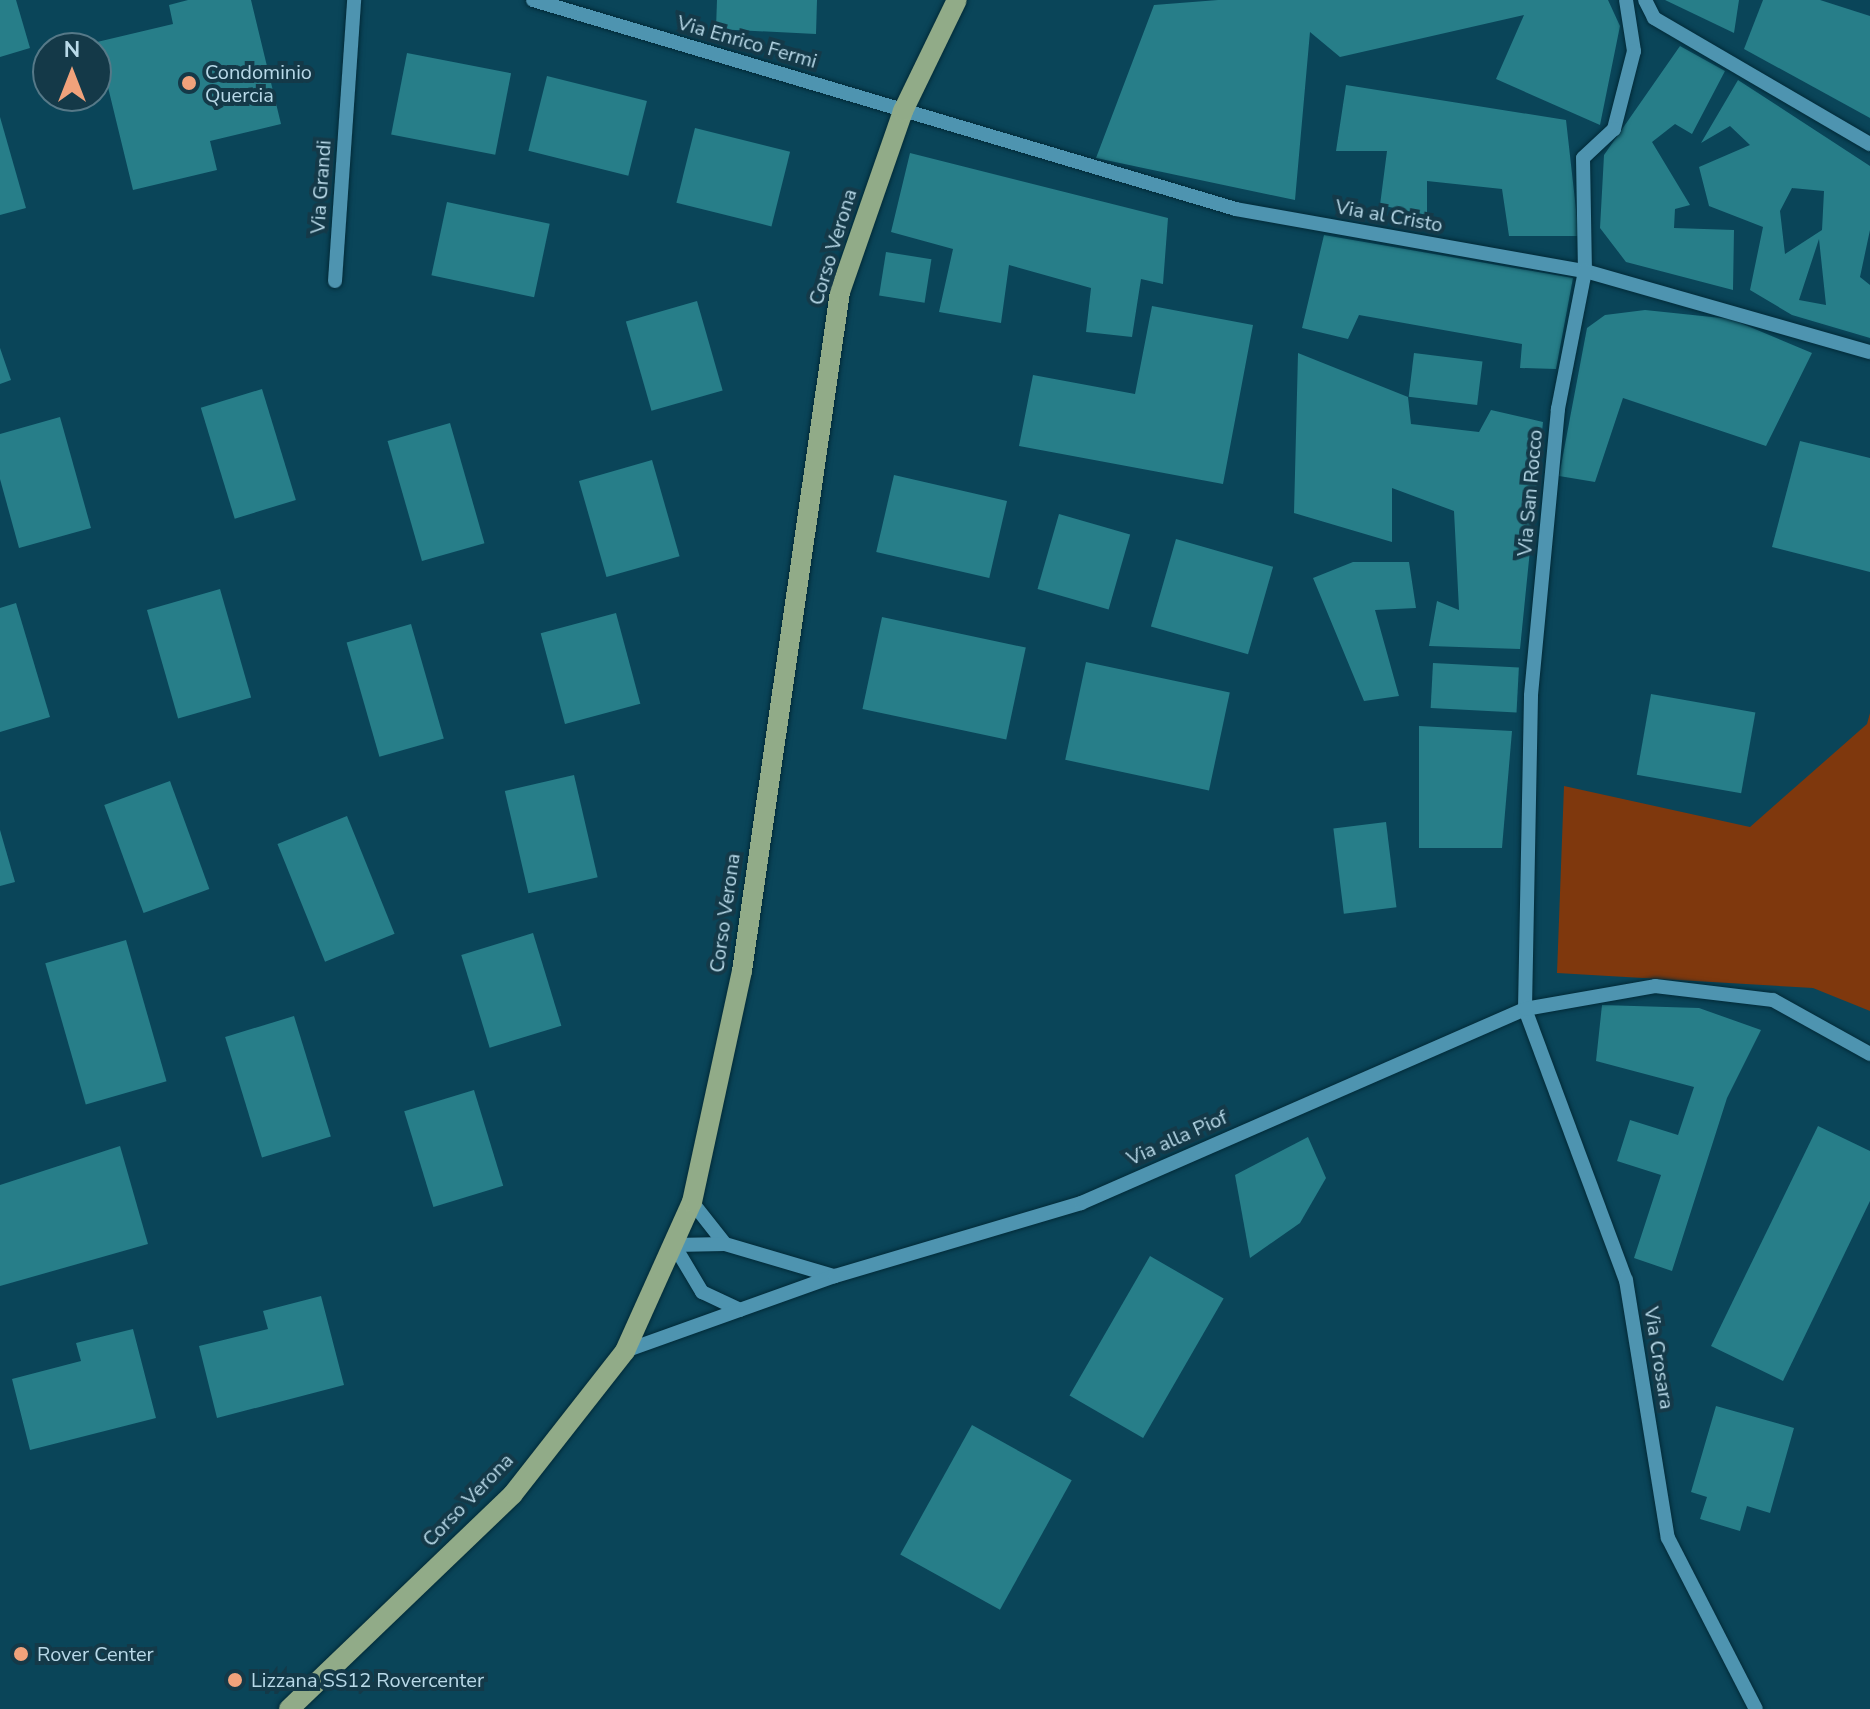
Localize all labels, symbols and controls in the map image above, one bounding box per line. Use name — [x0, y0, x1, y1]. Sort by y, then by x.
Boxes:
street label: Via Enrico Fermi — [674, 11, 820, 73]
north arrow — [32, 32, 112, 112]
text: N — [64, 35, 80, 65]
place label: Condominio Quercia — [205, 60, 312, 107]
marker: Condominio Quercia — [180, 74, 198, 92]
street label: Via Grandi — [306, 139, 336, 235]
street label: Corso Verona — [804, 186, 862, 308]
street label: Via al Cristo — [1333, 195, 1445, 237]
street label: Via San Rocco — [1513, 429, 1547, 557]
street label: Corso Verona — [705, 852, 745, 974]
street label: Via alla Piof — [1123, 1105, 1231, 1171]
street label: Via Crosara — [1639, 1305, 1679, 1411]
street label: Corso Verona — [418, 1448, 518, 1552]
place label: Rover Center — [37, 1642, 154, 1666]
marker: Rover Center — [12, 1645, 30, 1663]
place label: Lizzana SS12 Rovercenter — [251, 1668, 484, 1692]
marker: Lizzana SS12 Rovercenter — [226, 1671, 244, 1689]

